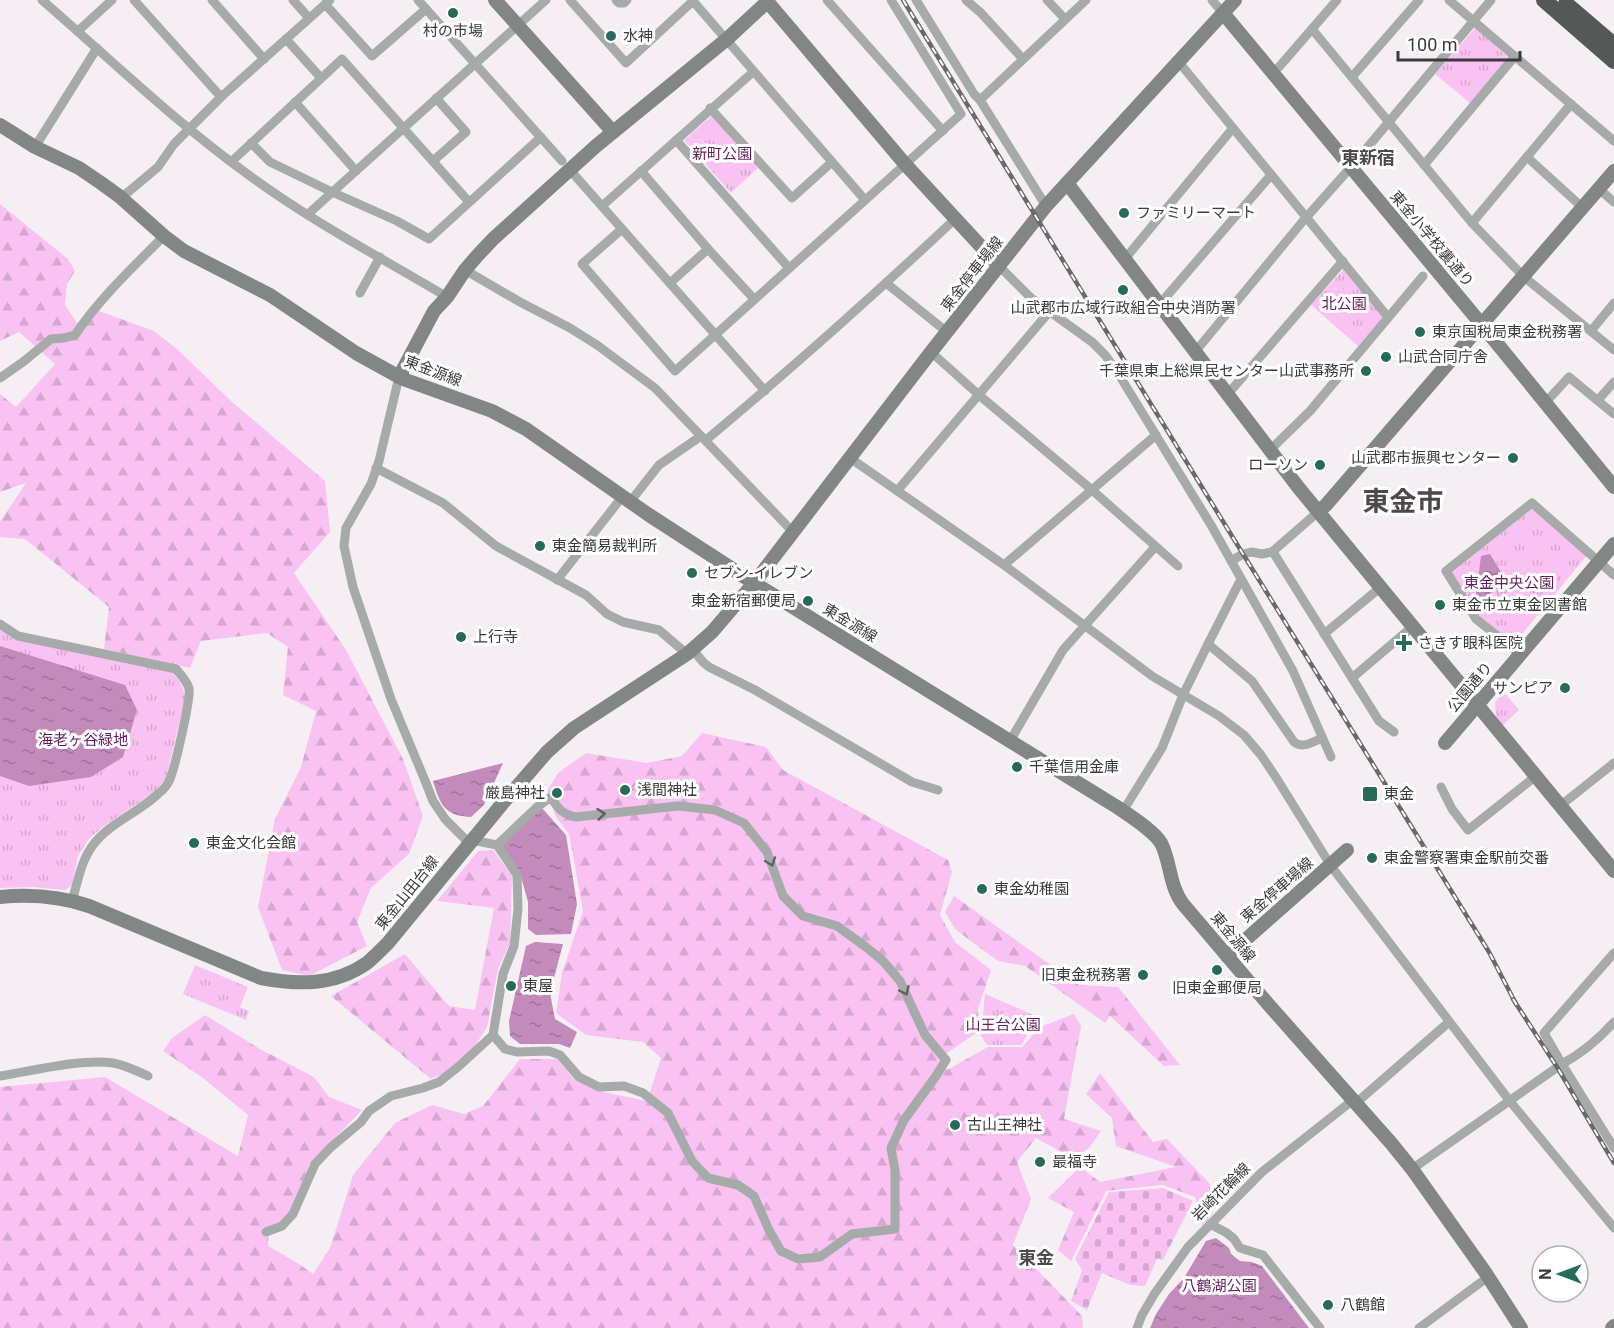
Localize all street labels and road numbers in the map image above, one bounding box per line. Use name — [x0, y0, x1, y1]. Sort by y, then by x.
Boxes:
street label: 東金小学校裏通り — [1387, 187, 1477, 291]
street label: 東金停車場線 — [937, 233, 1007, 315]
street label: 東金源線 — [402, 352, 464, 390]
street label: 東金源線 — [820, 600, 880, 646]
street label: 公園通り — [1444, 658, 1496, 716]
street label: 東金山田台線 — [372, 852, 442, 934]
street label: 東金停車場線 — [1237, 854, 1317, 926]
street label: 東金源線 — [1207, 908, 1259, 966]
street label: 岩崎花輪線 — [1188, 1159, 1254, 1225]

